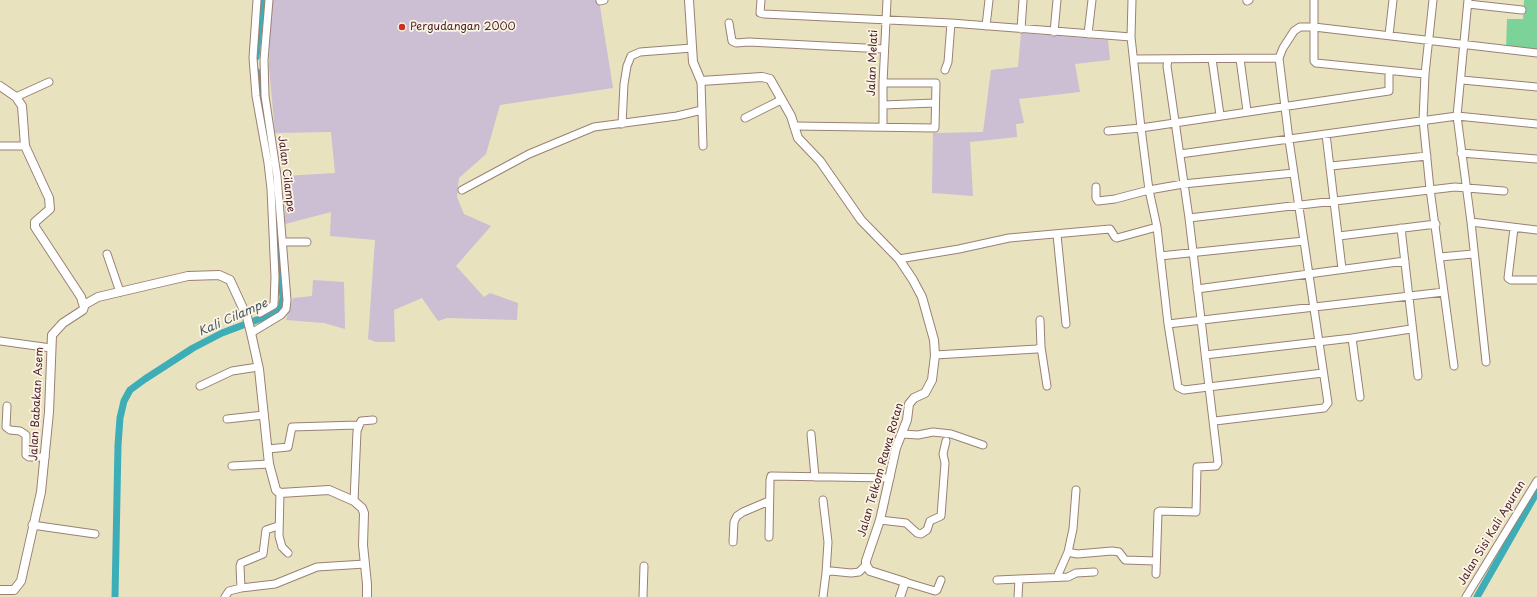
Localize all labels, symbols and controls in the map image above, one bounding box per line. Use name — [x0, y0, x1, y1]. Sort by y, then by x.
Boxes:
place label: Pergudangan 2000 — [410, 20, 516, 34]
marker: Pergudangan 2000 — [397, 22, 407, 32]
street label: Jalan Melati — [865, 30, 881, 96]
street label: Jalan Cilampe — [275, 135, 297, 213]
water label: Kali Cilampe — [196, 296, 270, 340]
street label: Jalan Babakan Asem — [27, 347, 47, 461]
street label: Jalan Telkom Rawa Rotan — [856, 402, 906, 538]
street label: Jalan Sisi Kali Apuran — [1456, 478, 1528, 588]

